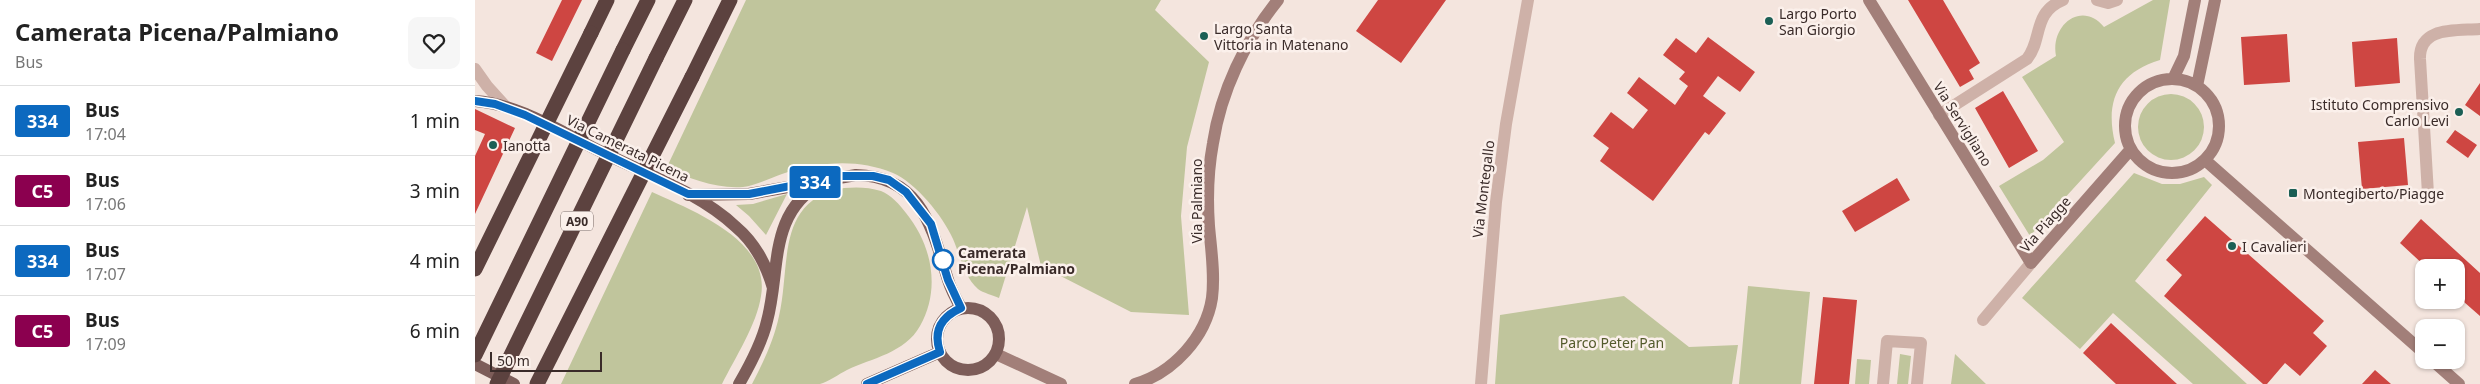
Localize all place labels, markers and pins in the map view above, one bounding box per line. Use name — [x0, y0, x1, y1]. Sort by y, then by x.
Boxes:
place label: Largo Porto San Giorgio — [1779, 4, 1857, 39]
marker: Largo Porto San Giorgio — [1763, 15, 1775, 27]
place label: Largo Santa Vittoria in Matenano — [1214, 19, 1349, 54]
marker: Largo Santa Vittoria in Matenano — [1198, 30, 1210, 42]
place label: Istituto Comprensivo Carlo Levi — [2311, 95, 2449, 130]
marker: Istituto Comprensivo Carlo Levi — [2453, 106, 2465, 118]
place label: Ianotta — [503, 136, 551, 155]
marker: Ianotta — [487, 139, 499, 151]
place label: Montegiberto/Piagge — [2303, 184, 2444, 203]
marker: Montegiberto/Piagge — [2287, 187, 2299, 199]
place label: I Cavalieri — [2242, 237, 2307, 256]
marker: I Cavalieri — [2226, 240, 2238, 252]
place label: Camerata Picena/Palmiano — [958, 243, 1075, 278]
marker: Camerata Picena/Palmiano — [932, 249, 954, 271]

